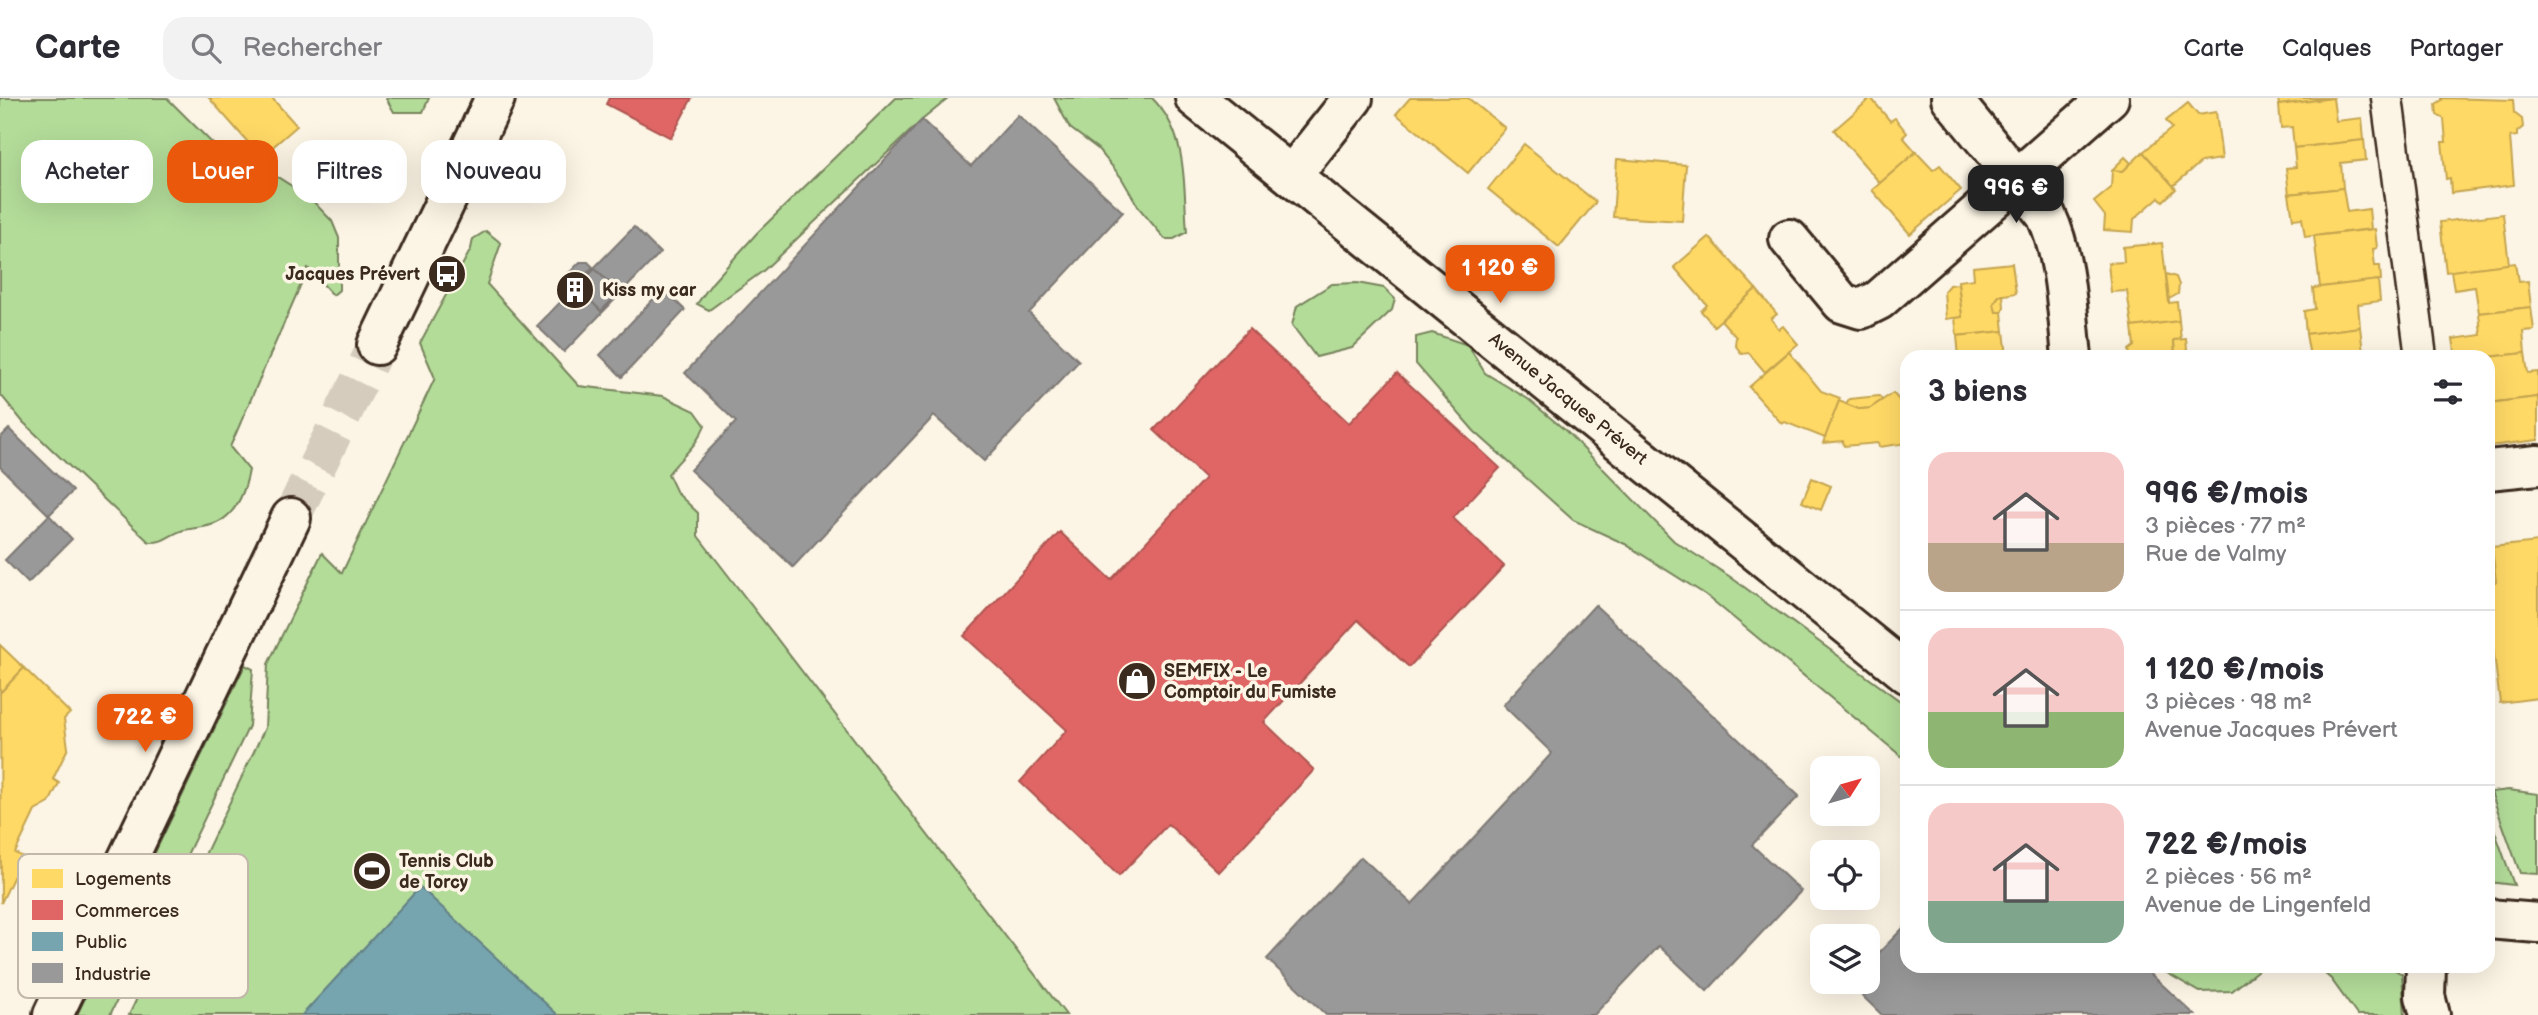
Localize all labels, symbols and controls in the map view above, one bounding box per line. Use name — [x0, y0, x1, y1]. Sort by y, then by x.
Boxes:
search box — [163, 17, 653, 80]
text: Carte — [35, 28, 121, 68]
icon: search — [187, 29, 225, 67]
text: Rechercher — [243, 33, 382, 64]
text: Carte — [2184, 34, 2244, 63]
text: Calques — [2282, 34, 2371, 63]
text: Partager — [2409, 34, 2503, 63]
chip: Acheter — [21, 140, 153, 203]
chip: Louer — [167, 140, 278, 203]
chip: Filtres — [292, 140, 407, 203]
chip: Nouveau — [421, 140, 566, 203]
pin: 996 € — [1967, 166, 2065, 225]
text: 996 € — [1984, 174, 2048, 202]
pin: 1 120 € — [1435, 246, 1565, 305]
bus stop icon: Jacques Prévert — [426, 253, 468, 295]
text: 1 120 € — [1462, 254, 1538, 282]
place label: Jacques Prévert — [286, 264, 420, 285]
building icon: Kiss my car — [554, 269, 596, 311]
place label: Kiss my car — [602, 280, 697, 301]
street label: Avenue Jacques Prévert — [1485, 329, 1652, 470]
icon: filters — [2429, 373, 2467, 411]
text: 3 biens — [1928, 374, 2027, 410]
text: 996 €/mois — [2145, 476, 2308, 512]
icon: home — [1984, 480, 2068, 564]
text: 3 pièces · 77 m² — [2145, 512, 2306, 540]
text: Rue de Valmy — [2145, 540, 2286, 568]
text: 1 120 €/mois — [2145, 652, 2324, 688]
icon: home — [1984, 656, 2068, 740]
shop icon: SEMFIX - Le Comptoir du Fumiste — [1116, 660, 1158, 702]
place label: SEMFIX - Le Comptoir du Fumiste — [1164, 661, 1336, 703]
text: 3 pièces · 98 m² — [2145, 688, 2312, 716]
pin: 722 € — [96, 694, 194, 754]
text: 722 € — [113, 703, 177, 731]
text: Avenue Jacques Prévert — [2145, 716, 2398, 744]
north arrow — [1810, 756, 1880, 826]
map controls — [1810, 756, 1880, 994]
text: 722 €/mois — [2145, 827, 2307, 863]
icon: home — [1984, 831, 2068, 915]
button: locate — [1810, 840, 1880, 910]
sports icon: Tennis Club de Torcy — [351, 850, 393, 892]
place label: Tennis Club de Torcy — [399, 851, 494, 893]
legend — [18, 854, 248, 998]
text: 2 pièces · 56 m² — [2145, 863, 2312, 891]
text: Logements — [75, 868, 171, 891]
text: Avenue de Lingenfeld — [2145, 891, 2371, 919]
text: Commerces — [75, 900, 179, 923]
button: layers — [1810, 924, 1880, 994]
text: Public — [75, 931, 127, 954]
text: Industrie — [75, 963, 151, 986]

